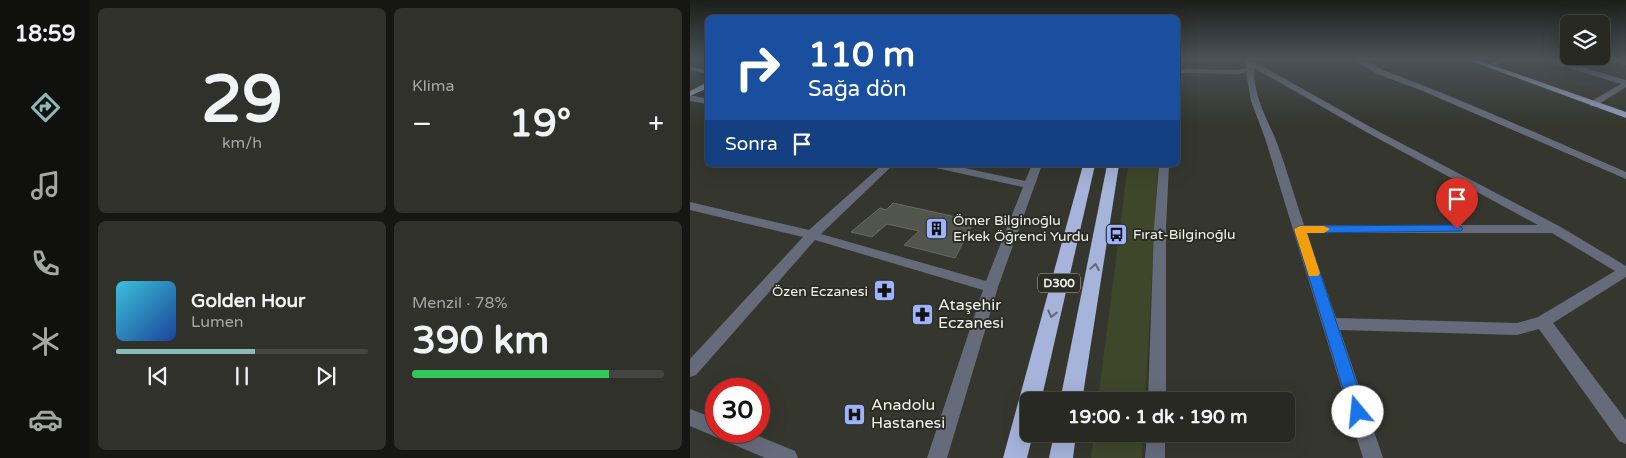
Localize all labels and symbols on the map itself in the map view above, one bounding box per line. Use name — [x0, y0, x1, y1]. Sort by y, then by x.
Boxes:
pin — [1436, 178, 1478, 229]
place label: Ömer Bilginoğlu Erkek Öğrenci Yurdu — [953, 212, 1089, 245]
building icon: Ömer Bilginoğlu Erkek Öğrenci Yurdu — [925, 216, 949, 240]
bus stop icon: Fırat-Bilginoğlu — [1105, 222, 1129, 246]
place label: Fırat-Bilginoğlu — [1133, 226, 1236, 243]
one-way arrow — [1089, 263, 1100, 272]
road number: D300 — [1038, 274, 1080, 292]
pharmacy icon: Özen Eczanesi — [872, 279, 896, 303]
place label: Özen Eczanesi — [772, 283, 868, 300]
place label: Ataşehir Eczanesi — [938, 295, 1004, 333]
pharmacy icon: Ataşehir Eczanesi — [910, 302, 934, 326]
one-way arrow — [1047, 310, 1057, 318]
speed limit sign: 30 — [705, 378, 770, 443]
position arrow — [1331, 385, 1383, 437]
place label: Anadolu Hastanesi — [871, 395, 945, 433]
hospital icon: Anadolu Hastanesi — [843, 402, 867, 426]

